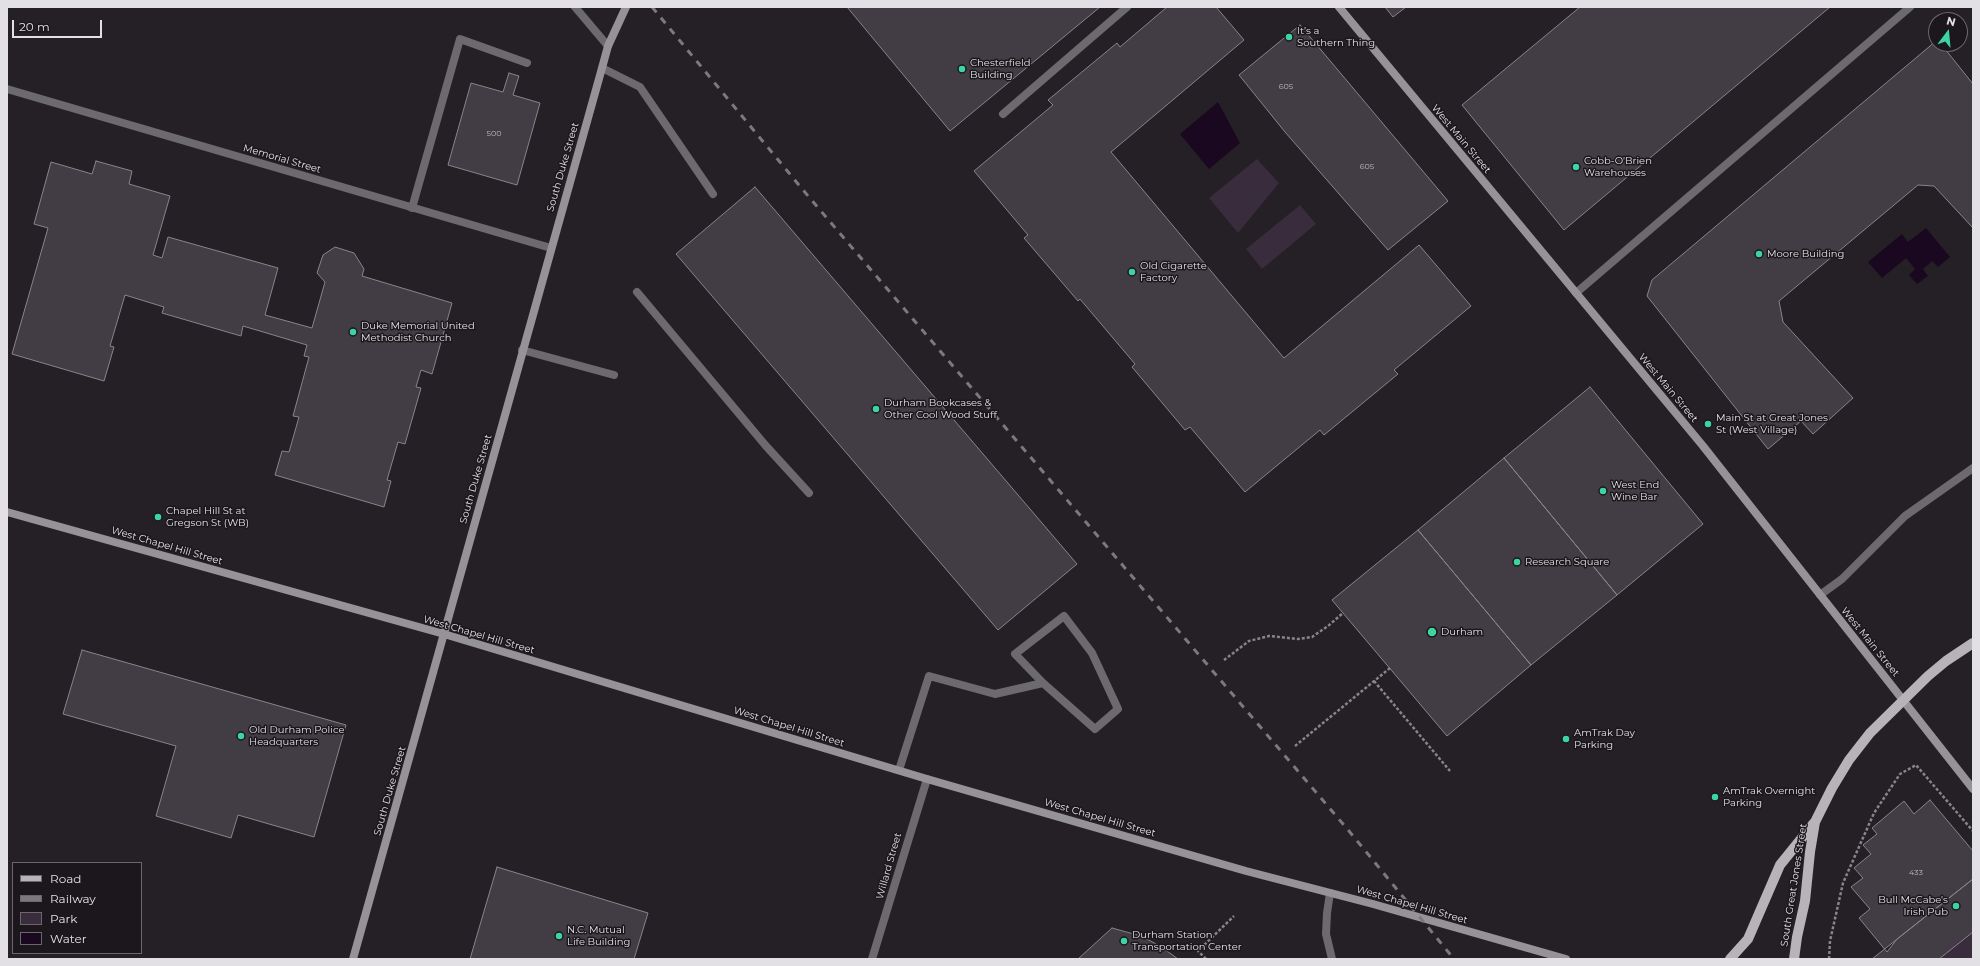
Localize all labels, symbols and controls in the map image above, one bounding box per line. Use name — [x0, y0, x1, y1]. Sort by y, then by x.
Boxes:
scale bar — [14, 12, 104, 38]
north arrow — [1928, 12, 1968, 52]
text: N — [1945, 13, 1957, 29]
text: 20 m — [19, 19, 50, 34]
place label: It’s a Southern Thing — [1297, 25, 1375, 48]
marker: It’s a Southern Thing — [1284, 32, 1294, 42]
place label: Chesterfield Building — [970, 57, 1030, 80]
marker: Chesterfield Building — [957, 64, 967, 74]
house number: 605 — [1279, 82, 1293, 92]
street label: West Main Street — [1429, 102, 1493, 176]
street label: South Duke Street — [545, 121, 581, 213]
house number: 500 — [486, 129, 502, 139]
street label: Memorial Street — [242, 142, 322, 176]
place label: Cobb-O'Brien Warehouses — [1584, 155, 1652, 178]
house number: 605 — [1360, 162, 1374, 172]
marker: Cobb-O'Brien Warehouses — [1571, 162, 1581, 172]
place label: Moore Building — [1767, 248, 1844, 260]
marker: Moore Building — [1754, 249, 1764, 259]
place label: Old Cigarette Factory — [1140, 260, 1207, 284]
marker: Old Cigarette Factory — [1127, 267, 1137, 277]
place label: Duke Memorial United Methodist Church — [361, 320, 475, 344]
marker: Duke Memorial United Methodist Church — [348, 327, 358, 337]
street label: West Main Street — [1636, 351, 1700, 425]
place label: Durham Bookcases & Other Cool Wood Stuff — [884, 397, 997, 420]
marker: Durham Bookcases & Other Cool Wood Stuff — [871, 404, 881, 414]
place label: Main St at Great Jones St (West Village) — [1716, 412, 1828, 436]
marker: Main St at Great Jones St (West Village) — [1703, 419, 1713, 429]
street label: South Duke Street — [458, 433, 494, 525]
place label: West End Wine Bar — [1611, 479, 1659, 502]
marker: West End Wine Bar — [1598, 486, 1608, 496]
place label: Chapel Hill St at Gregson St (WB) — [166, 505, 249, 528]
marker: Chapel Hill St at Gregson St (WB) — [153, 512, 163, 522]
street label: West Chapel Hill Street — [110, 524, 224, 568]
place label: Research Square — [1525, 556, 1609, 568]
marker: Research Square — [1512, 557, 1522, 567]
street label: West Main Street — [1838, 605, 1902, 679]
street label: West Chapel Hill Street — [422, 613, 536, 657]
marker: Durham — [1426, 626, 1438, 638]
place label: Durham — [1441, 626, 1483, 638]
street label: West Chapel Hill Street — [732, 704, 846, 750]
place label: Old Durham Police Headquarters — [249, 724, 345, 748]
place label: AmTrak Day Parking — [1574, 727, 1635, 750]
marker: Old Durham Police Headquarters — [236, 731, 246, 741]
marker: AmTrak Day Parking — [1561, 734, 1571, 744]
street label: South Duke Street — [372, 745, 408, 837]
place label: AmTrak Overnight Parking — [1723, 785, 1815, 808]
marker: AmTrak Overnight Parking — [1710, 792, 1720, 802]
street label: West Chapel Hill Street — [1043, 796, 1157, 840]
street label: South Great Jones Street — [1778, 823, 1810, 947]
street label: Willard Street — [874, 831, 904, 901]
legend — [12, 862, 142, 954]
house number: 433 — [1909, 868, 1923, 878]
text: Road — [50, 871, 81, 886]
street label: West Chapel Hill Street — [1355, 883, 1469, 927]
text: Railway — [50, 891, 96, 906]
place label: Bull McCabe's Irish Pub — [1878, 894, 1948, 918]
marker: Bull McCabe's Irish Pub — [1951, 901, 1961, 911]
text: Park — [50, 911, 77, 926]
place label: N.C. Mutual Life Building — [567, 924, 630, 948]
place label: Durham Station Transportation Center — [1132, 929, 1242, 952]
text: Water — [50, 931, 86, 946]
marker: N.C. Mutual Life Building — [554, 931, 564, 941]
marker: Durham Station Transportation Center — [1119, 936, 1129, 946]

